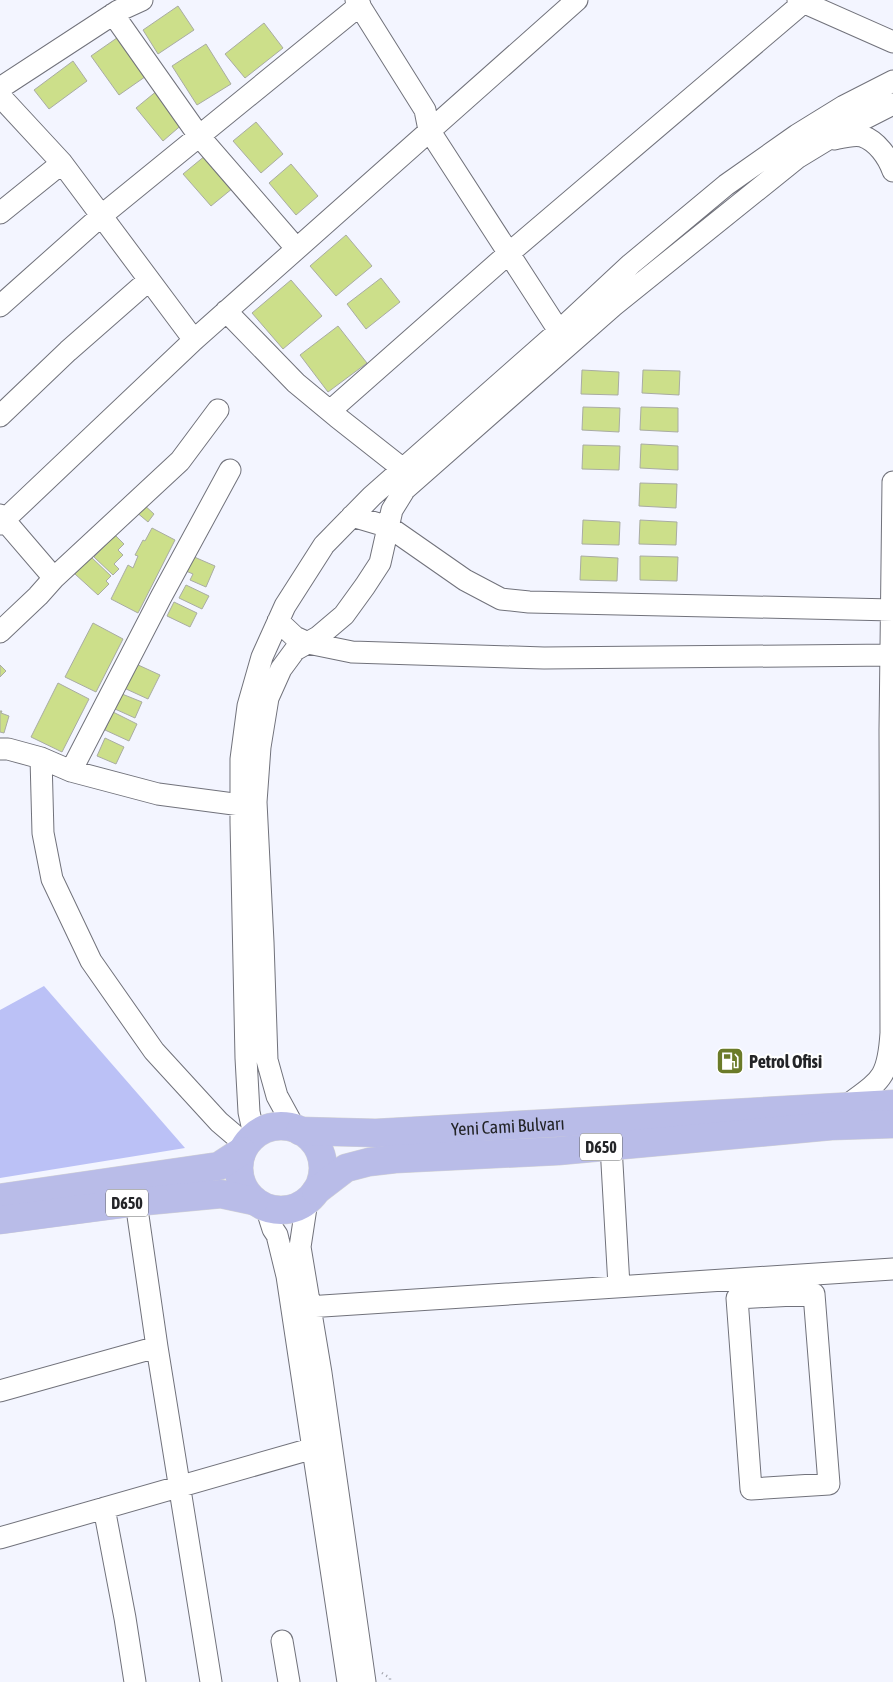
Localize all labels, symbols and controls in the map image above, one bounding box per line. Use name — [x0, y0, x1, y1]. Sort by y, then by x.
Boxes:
fuel station icon: Petrol Ofisi — [715, 1046, 745, 1076]
place label: Petrol Ofisi — [749, 1051, 822, 1072]
street label: Yeni Cami Bulvarı — [451, 1112, 565, 1139]
road number: D650 — [580, 1134, 622, 1160]
road number: D650 — [106, 1190, 148, 1216]

